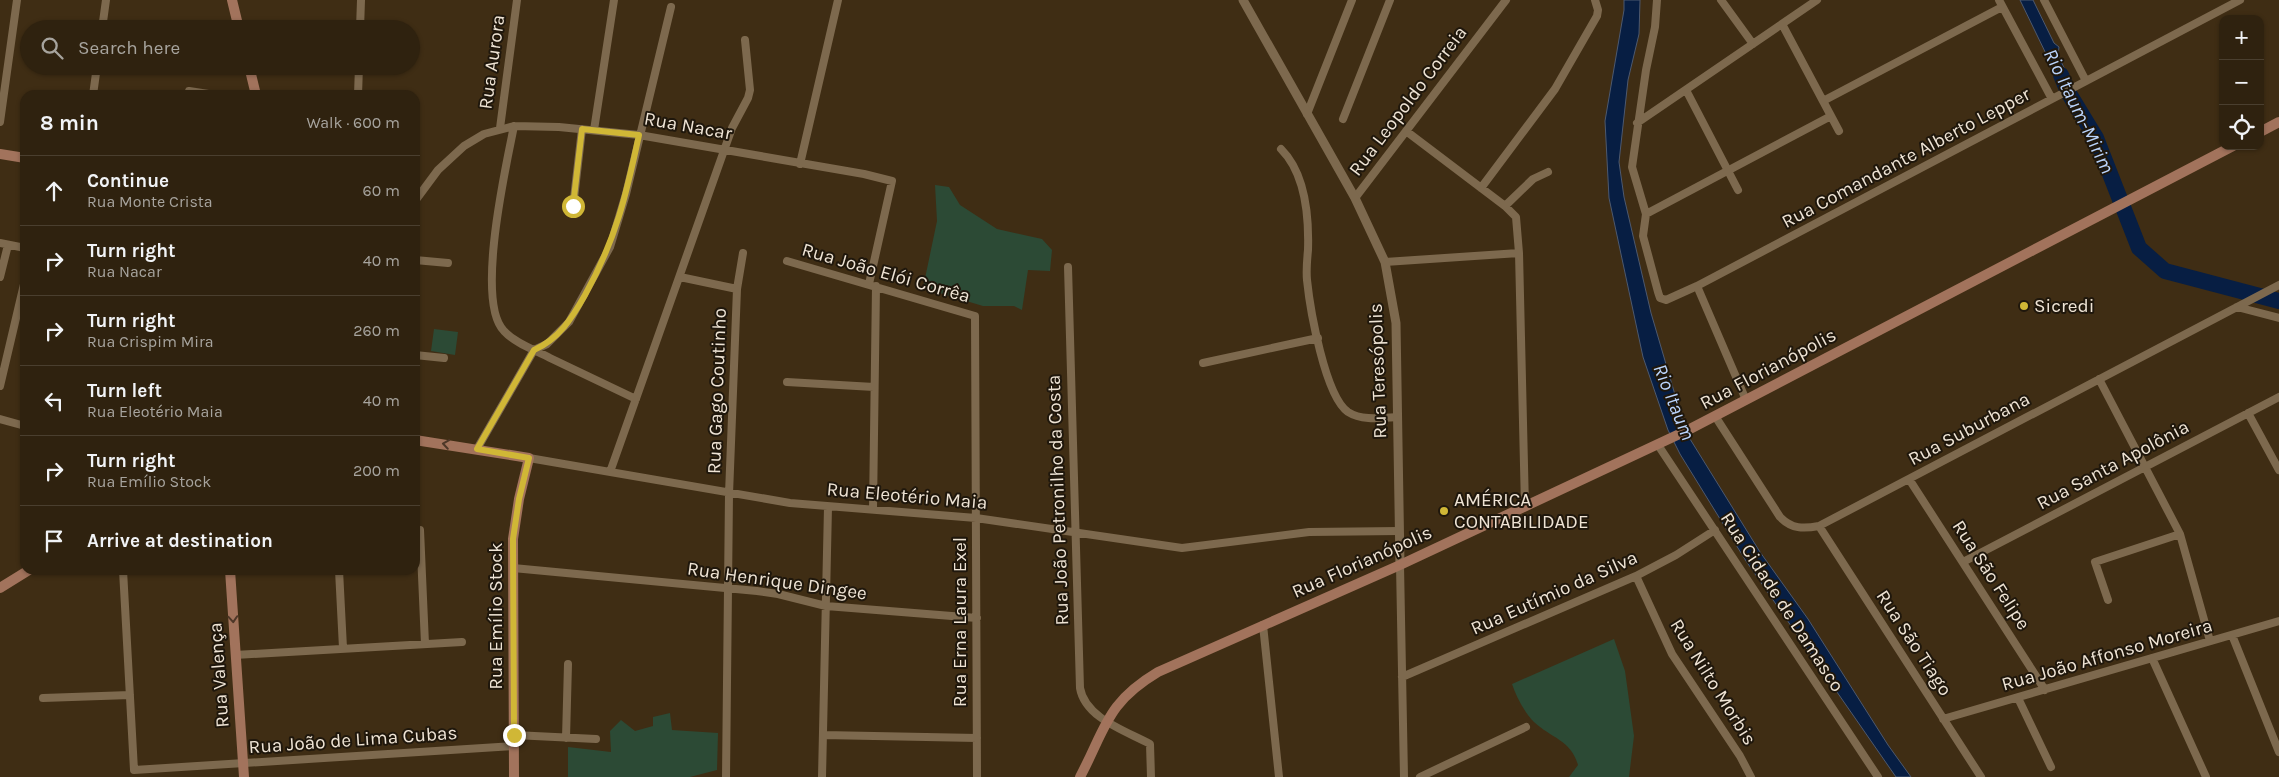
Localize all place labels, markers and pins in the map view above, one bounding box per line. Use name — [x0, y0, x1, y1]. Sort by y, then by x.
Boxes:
place label: Sicredi — [2034, 295, 2095, 317]
marker: Sicredi — [2018, 300, 2030, 312]
place label: AMÉRICA CONTABILIDADE — [1454, 488, 1589, 533]
marker: AMÉRICA CONTABILIDADE — [1438, 505, 1450, 517]

